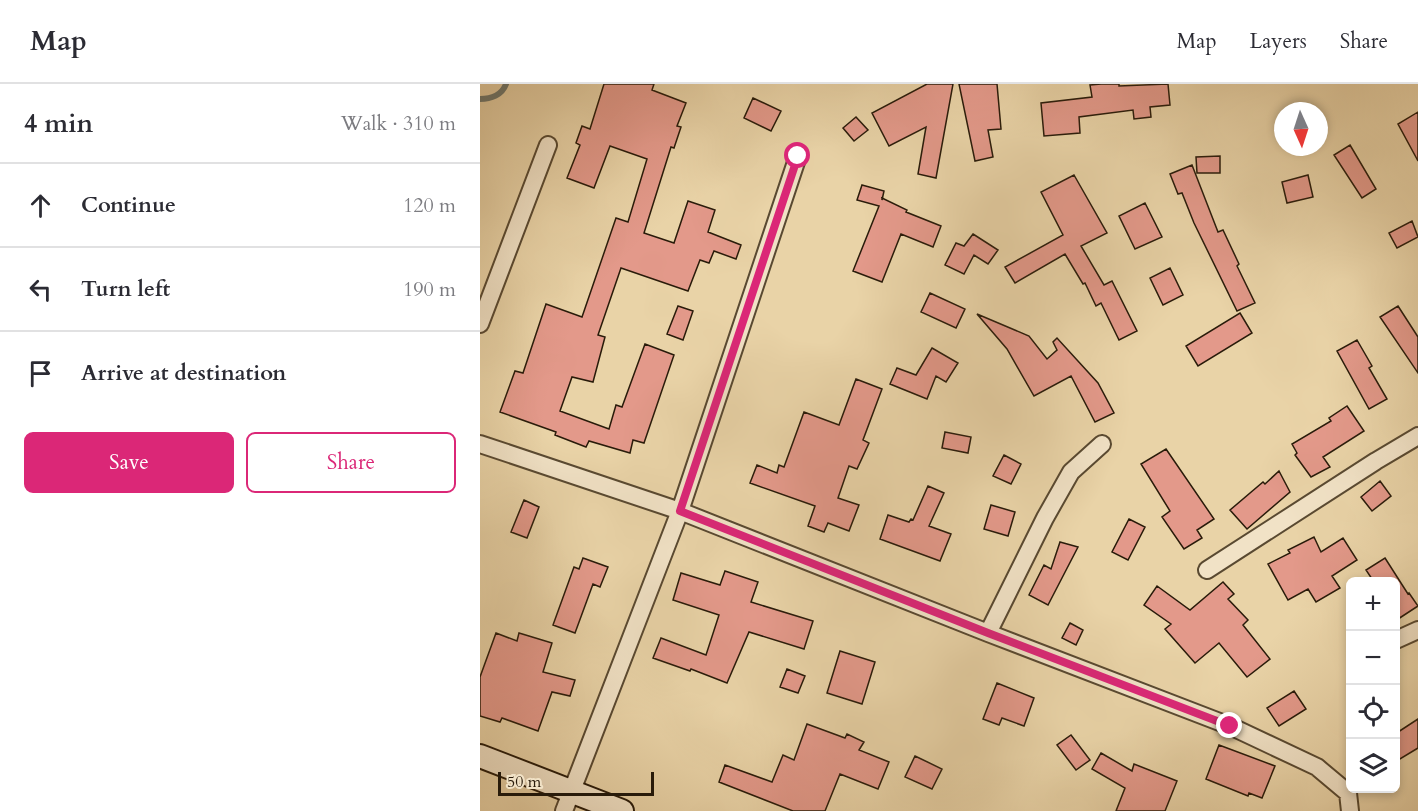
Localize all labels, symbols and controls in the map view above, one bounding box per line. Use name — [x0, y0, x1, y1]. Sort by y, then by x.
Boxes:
text: Map — [30, 22, 87, 60]
text: Map — [1177, 27, 1217, 56]
text: Layers — [1250, 27, 1307, 56]
text: Share — [1340, 27, 1388, 56]
north arrow — [1274, 102, 1328, 156]
text: 4 min — [24, 106, 93, 141]
text: Walk · 310 m — [341, 110, 456, 137]
route start — [784, 142, 810, 168]
icon: ahead — [24, 189, 57, 222]
text: Continue — [81, 190, 176, 220]
text: 120 m — [403, 192, 456, 219]
icon: left — [24, 273, 57, 306]
text: Turn left — [81, 274, 170, 304]
text: 190 m — [403, 276, 456, 303]
icon: arrive — [24, 357, 57, 390]
text: Arrive at destination — [81, 358, 286, 388]
button: Save — [24, 432, 234, 493]
button: Share — [246, 432, 456, 493]
map controls — [1346, 577, 1400, 793]
button: + — [1346, 577, 1400, 631]
button: − — [1346, 631, 1400, 685]
button: locate — [1346, 685, 1400, 739]
route end — [1216, 712, 1242, 738]
button: layers — [1346, 739, 1400, 793]
scale bar — [498, 769, 654, 796]
text: 50 m — [507, 771, 541, 793]

